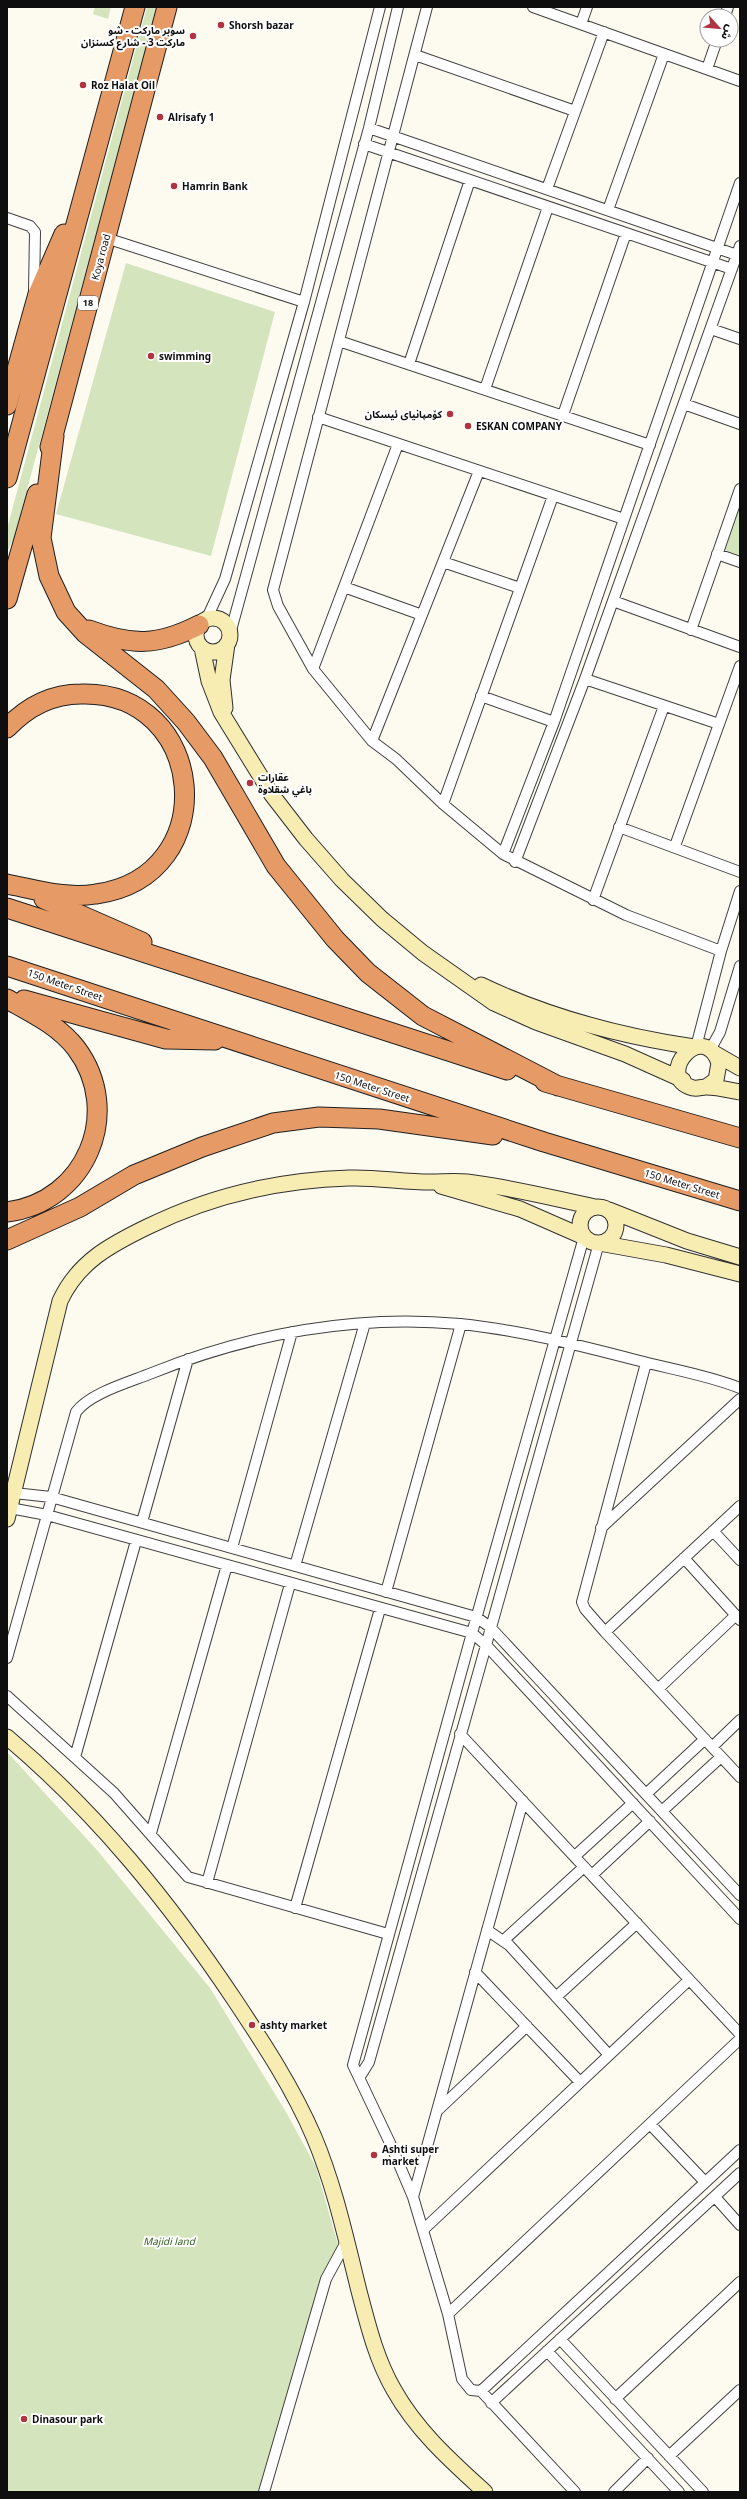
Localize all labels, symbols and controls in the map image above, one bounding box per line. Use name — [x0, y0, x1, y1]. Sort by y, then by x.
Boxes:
north arrow — [699, 8, 739, 48]
place label: Shorsh bazar — [229, 15, 294, 36]
place label: سوبر ماركت - شو ماركت 3 - شارع كسنزان — [81, 20, 185, 53]
marker: Shorsh bazar — [216, 20, 226, 30]
text: ش — [714, 20, 741, 44]
marker: سوبر ماركت - شو ماركت 3 - شارع كسنزان — [188, 31, 198, 41]
place label: Roz Halat Oil — [91, 75, 155, 96]
marker: Roz Halat Oil — [78, 80, 88, 90]
place label: Alrisafy 1 — [168, 107, 214, 128]
marker: Alrisafy 1 — [155, 112, 165, 122]
place label: Hamrin Bank — [182, 176, 249, 197]
marker: Hamrin Bank — [169, 181, 179, 191]
street label: Koya road — [85, 232, 117, 282]
road number: 18 — [78, 296, 98, 310]
place label: swimming — [159, 346, 211, 367]
marker: swimming — [146, 351, 156, 361]
place label: کۆمپانیای ئیسکان — [365, 404, 442, 425]
marker: کۆمپانیای ئیسکان — [445, 409, 455, 419]
place label: ESKAN COMPANY — [476, 416, 563, 437]
marker: ESKAN COMPANY — [463, 421, 473, 431]
place label: عقارات باغي شقلاوة — [258, 767, 312, 800]
marker: عقارات باغي شقلاوة — [245, 778, 255, 788]
street label: 150 Meter Street — [25, 962, 106, 1008]
street label: 150 Meter Street — [331, 1065, 413, 1109]
street label: 150 Meter Street — [641, 1163, 723, 1206]
place label: ashty market — [260, 2015, 328, 2036]
marker: ashty market — [247, 2020, 257, 2030]
place label: Ashti super market — [382, 2139, 439, 2172]
marker: Ashti super market — [369, 2150, 379, 2160]
park label: Majidi land — [143, 2231, 197, 2252]
place label: Dinasour park — [32, 2409, 104, 2430]
marker: Dinasour park — [19, 2414, 29, 2424]

